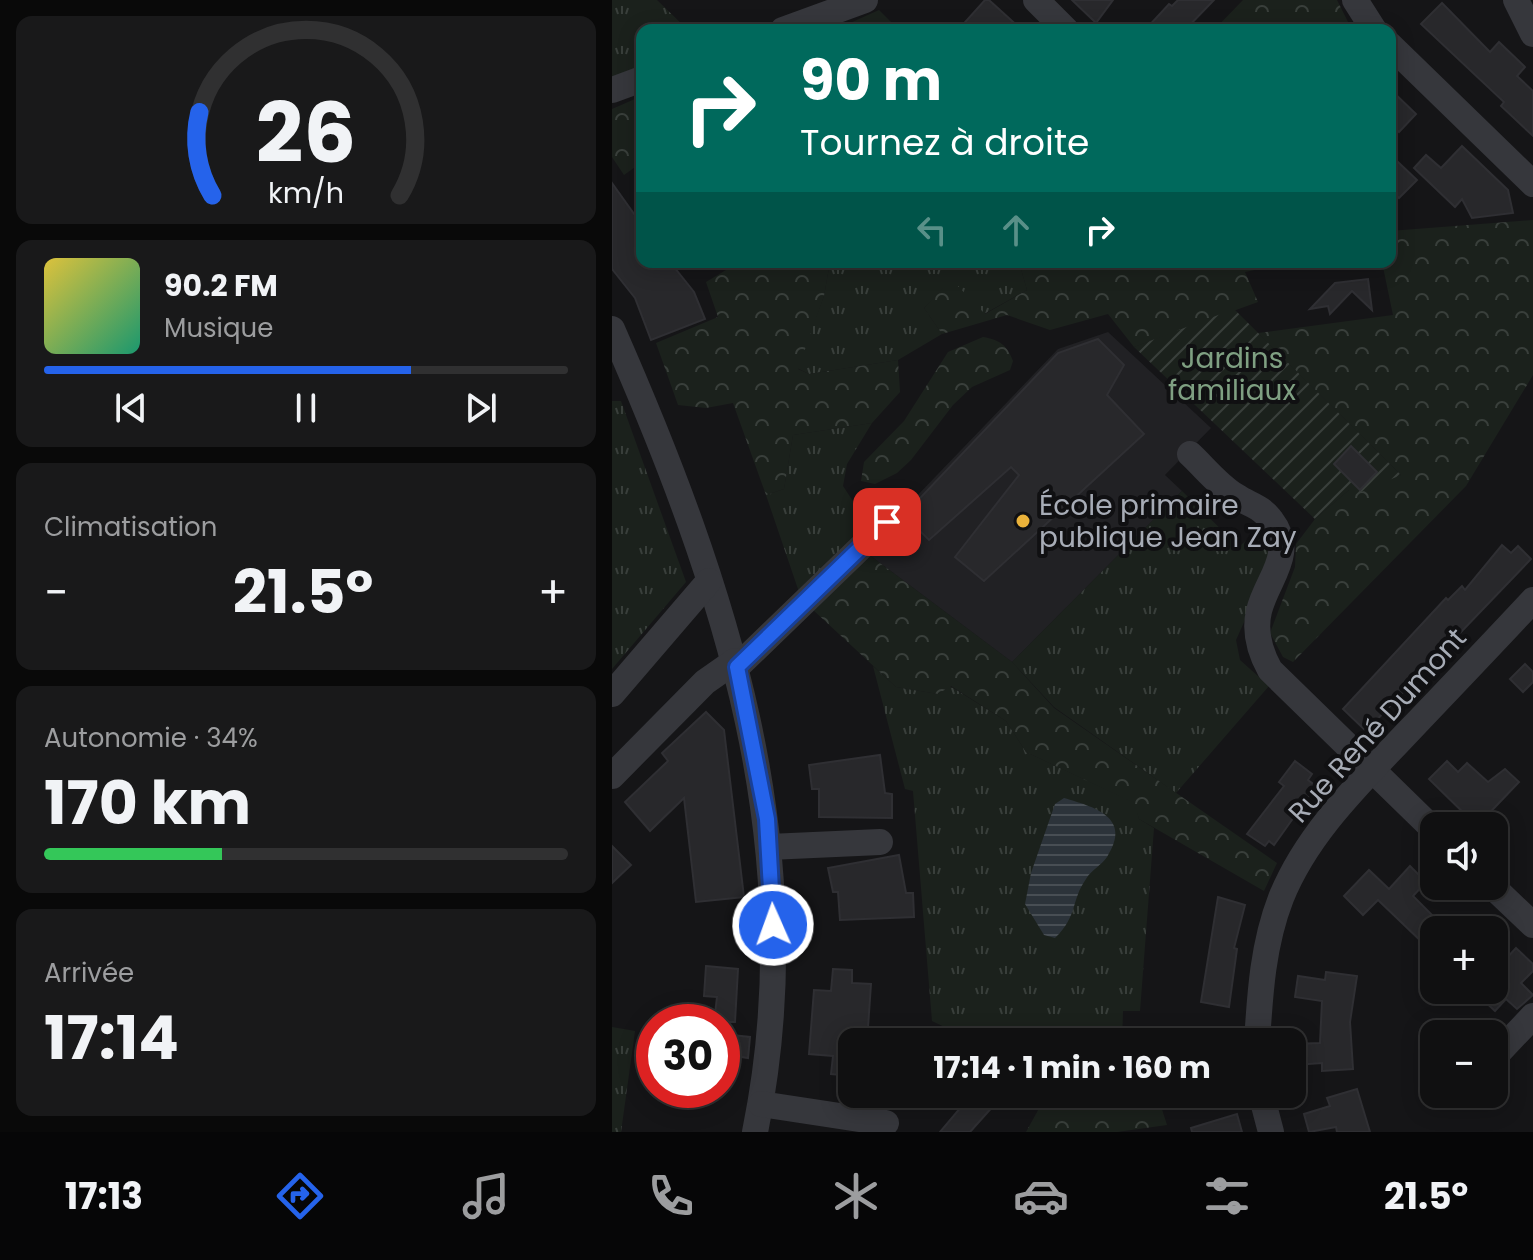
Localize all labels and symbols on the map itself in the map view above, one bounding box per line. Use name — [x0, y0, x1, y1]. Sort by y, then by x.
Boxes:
park label: Jardins familiaux — [1168, 339, 1297, 410]
place label: École primaire publique Jean Zay — [1039, 486, 1297, 557]
pin — [853, 488, 921, 556]
marker: École primaire publique Jean Zay — [1014, 512, 1032, 530]
street label: Rue René Dumont — [1279, 620, 1475, 831]
position arrow — [731, 883, 815, 967]
speed limit sign: 30 — [636, 1004, 740, 1108]

